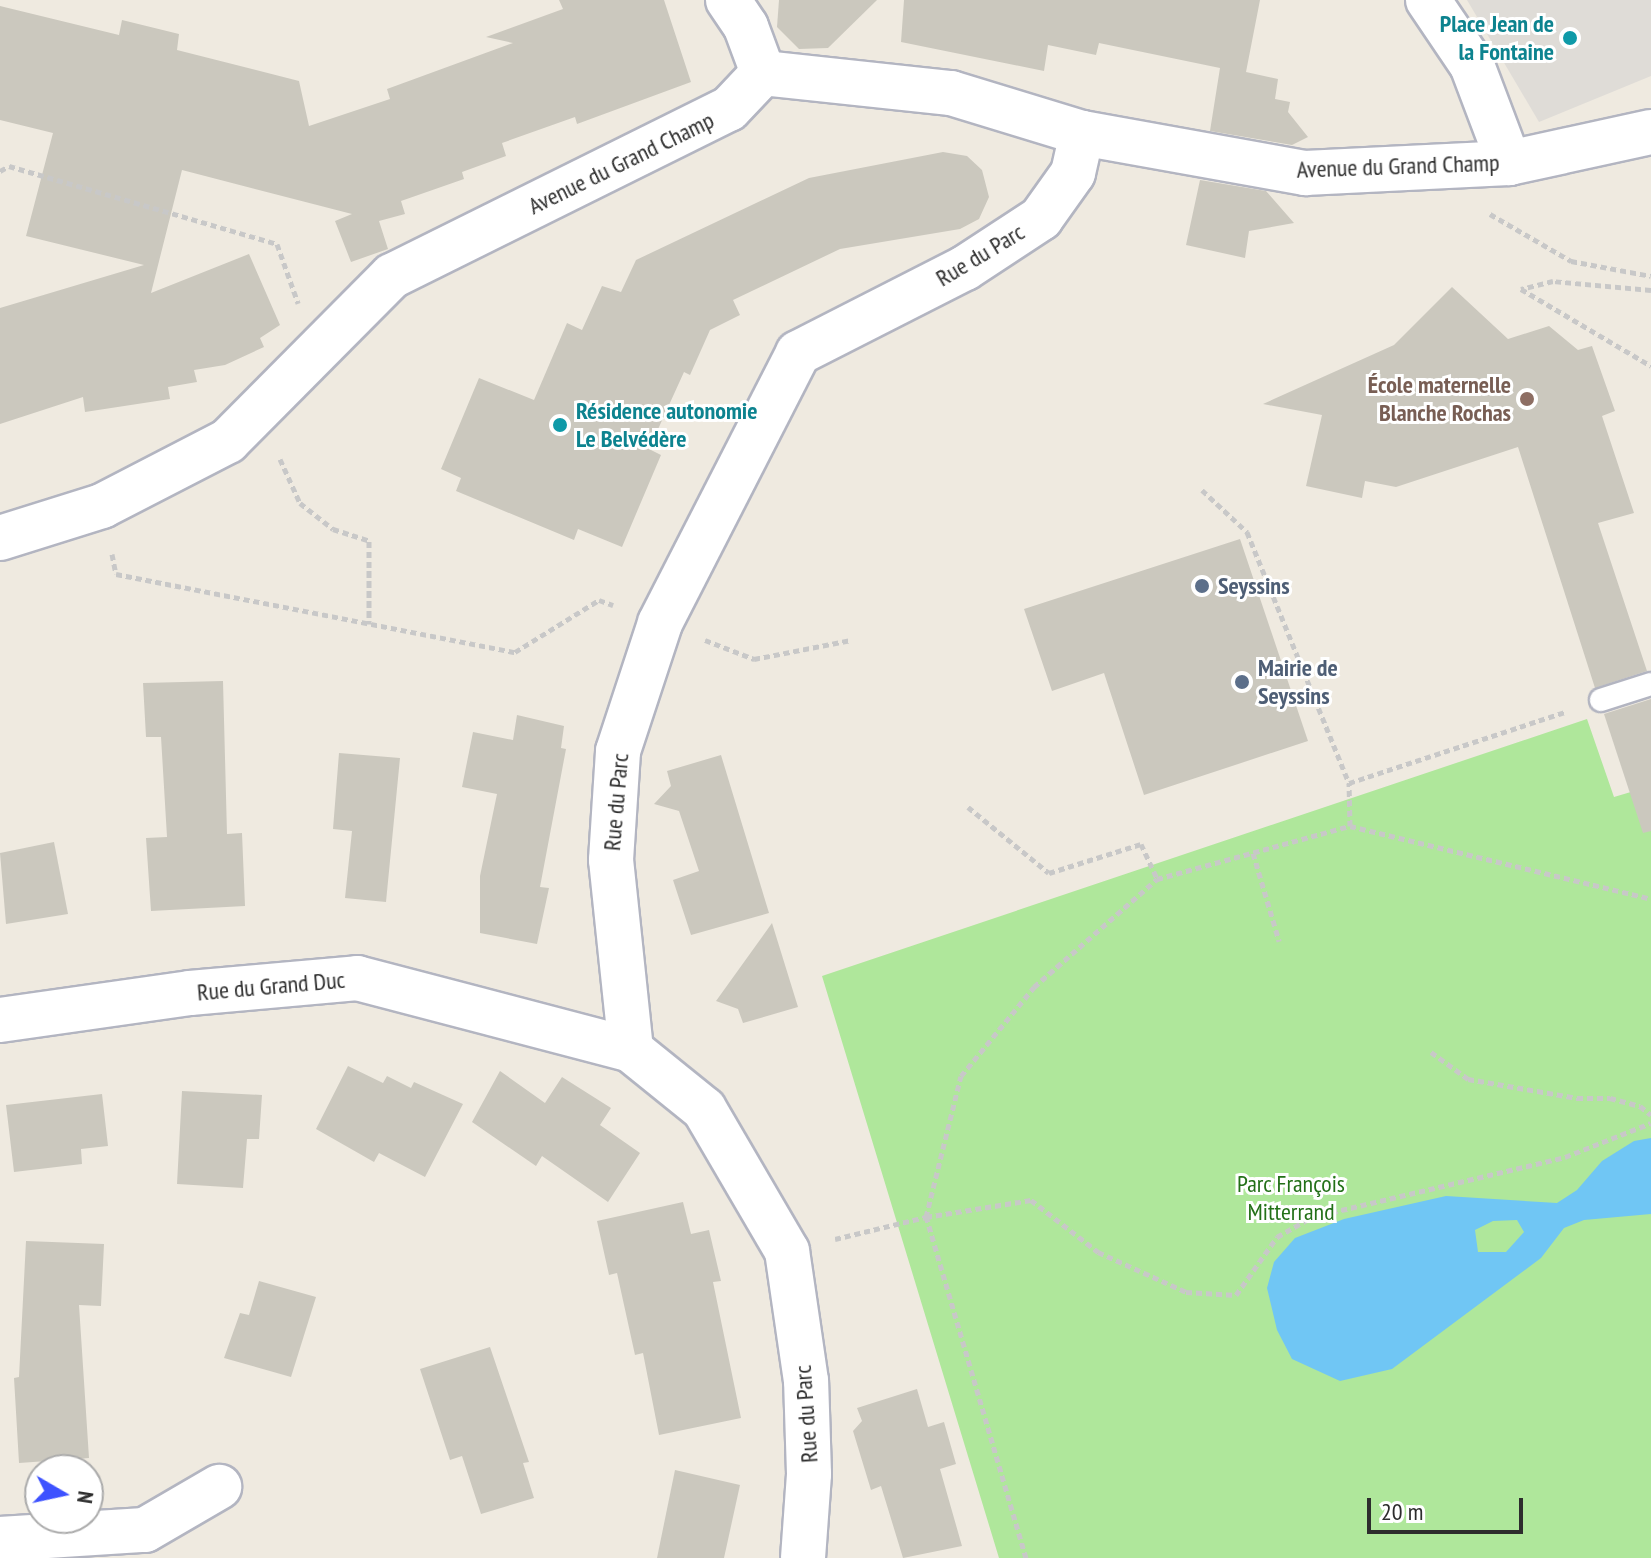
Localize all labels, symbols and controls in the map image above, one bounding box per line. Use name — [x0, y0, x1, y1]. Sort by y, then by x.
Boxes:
place label: Place Jean de la Fontaine — [1440, 10, 1554, 66]
marker: Place Jean de la Fontaine — [1561, 29, 1579, 47]
street label: Avenue du Grand Champ — [524, 106, 718, 220]
street label: Avenue du Grand Champ — [1296, 148, 1500, 184]
street label: Rue du Parc — [931, 217, 1029, 293]
place label: École maternelle Blanche Rochas — [1368, 371, 1511, 427]
marker: École maternelle Blanche Rochas — [1518, 390, 1536, 408]
place label: Résidence autonomie Le Belvédère — [576, 397, 758, 453]
marker: Résidence autonomie Le Belvédère — [551, 416, 569, 434]
place label: Seyssins — [1218, 572, 1290, 600]
marker: Seyssins — [1193, 577, 1211, 595]
place label: Mairie de Seyssins — [1258, 654, 1338, 710]
marker: Mairie de Seyssins — [1233, 673, 1251, 691]
street label: Rue du Parc — [597, 752, 635, 852]
street label: Rue du Grand Duc — [196, 965, 346, 1007]
park label: Parc François Mitterrand — [1237, 1170, 1345, 1226]
street label: Rue du Parc — [788, 1364, 824, 1464]
north arrow — [24, 1454, 104, 1534]
scale bar — [1371, 1482, 1527, 1532]
text: N — [71, 1489, 100, 1505]
text: 20 m — [1381, 1496, 1423, 1527]

